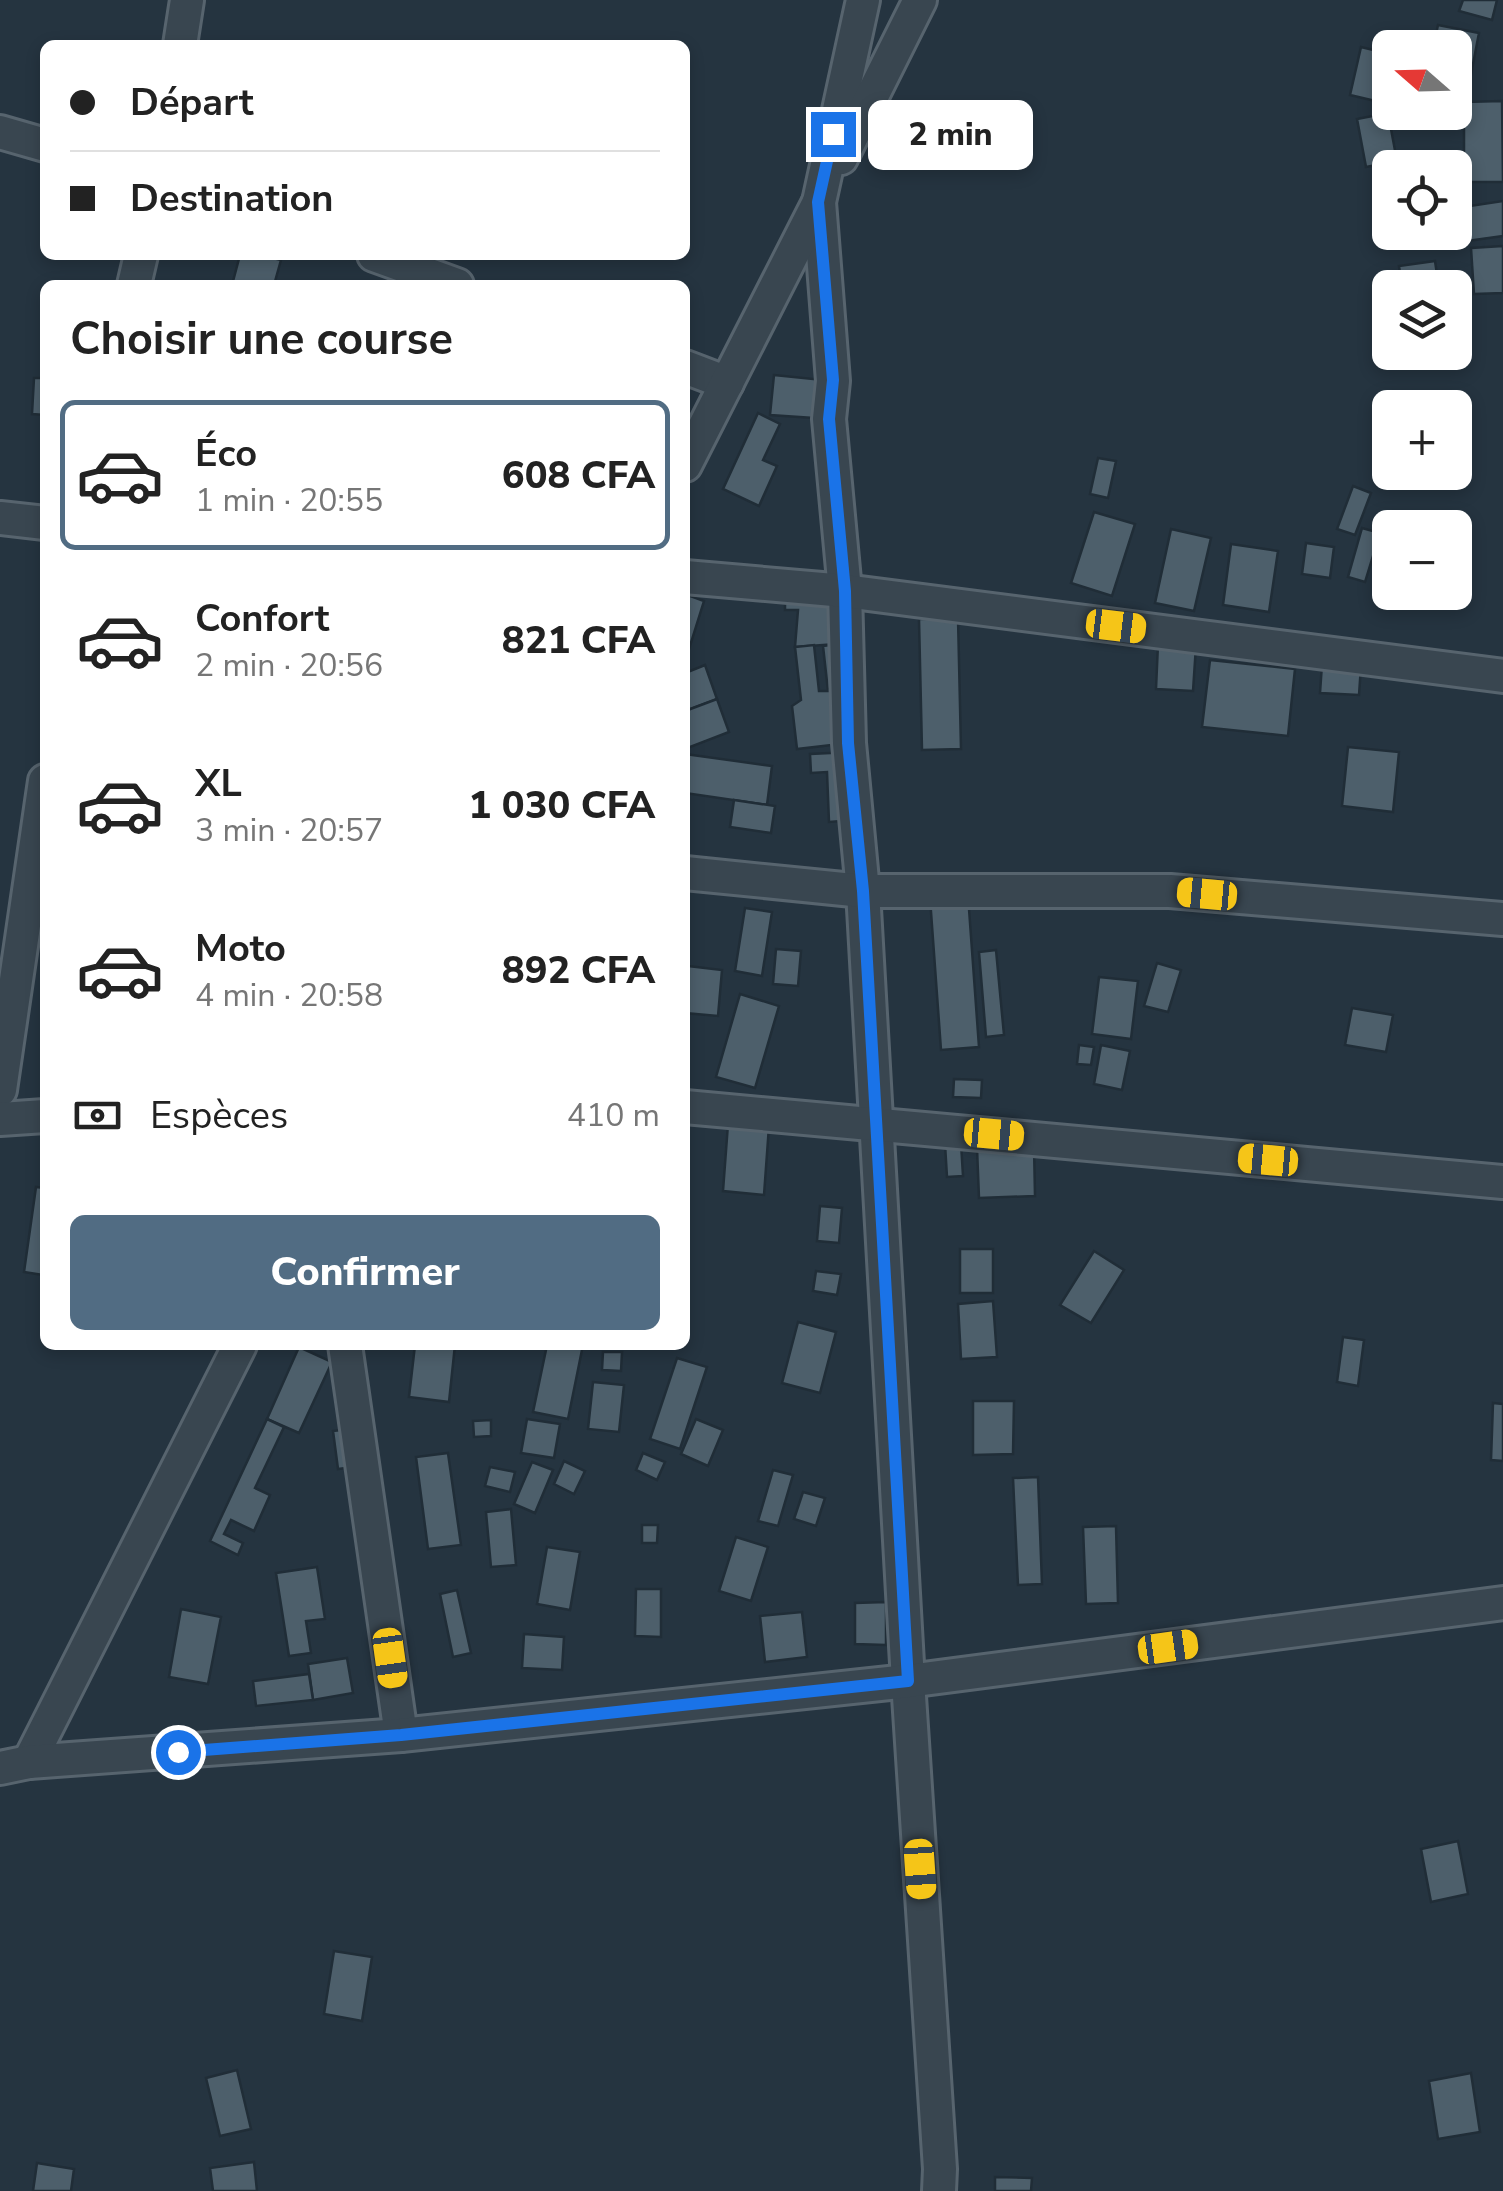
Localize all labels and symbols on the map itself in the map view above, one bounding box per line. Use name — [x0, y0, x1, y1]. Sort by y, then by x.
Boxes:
north arrow — [1372, 30, 1472, 130]
callout: 2 min — [868, 99, 1033, 169]
route end — [811, 112, 856, 157]
car — [1084, 607, 1148, 645]
car — [1176, 876, 1238, 912]
car — [963, 1116, 1025, 1152]
car — [1237, 1142, 1299, 1178]
car — [371, 1626, 409, 1690]
car — [1136, 1628, 1200, 1666]
route start — [156, 1730, 201, 1775]
car — [903, 1838, 937, 1900]

